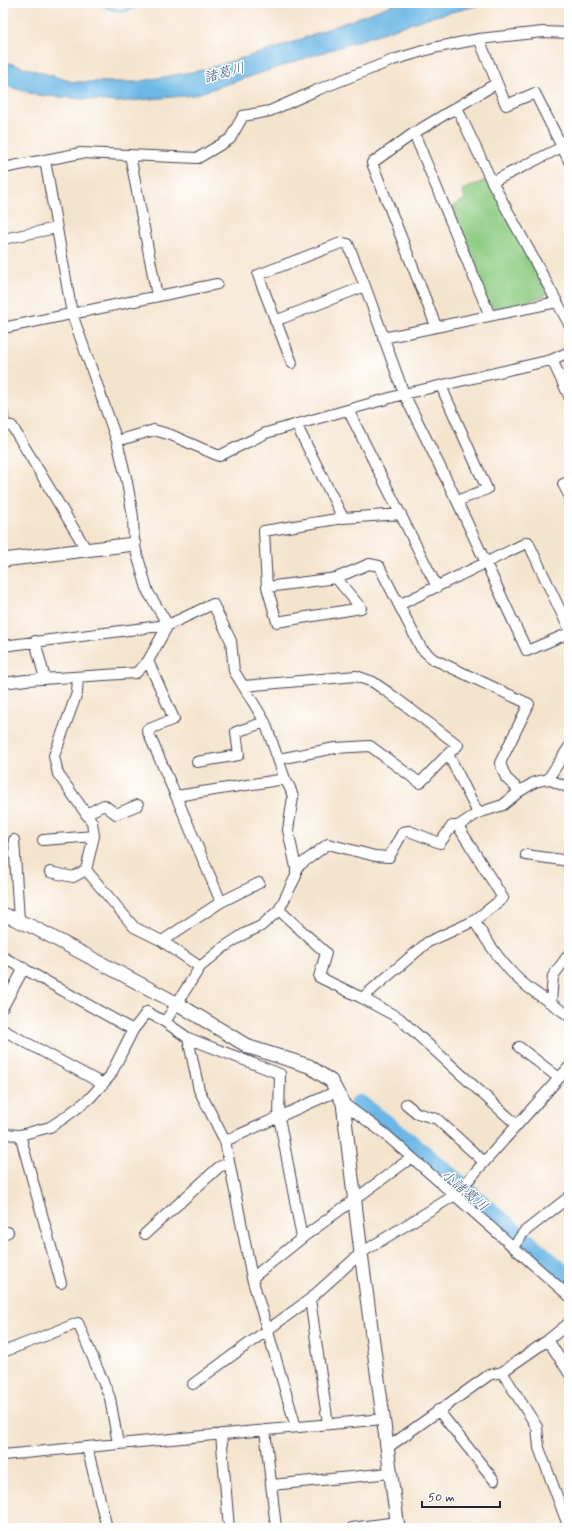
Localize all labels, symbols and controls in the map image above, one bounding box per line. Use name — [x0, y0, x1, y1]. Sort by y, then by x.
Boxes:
water label: 諸葛川 — [202, 59, 247, 87]
water label: 小諸葛川 — [437, 1166, 492, 1216]
scale bar — [422, 1483, 500, 1509]
text: 50 m — [428, 1490, 455, 1506]

